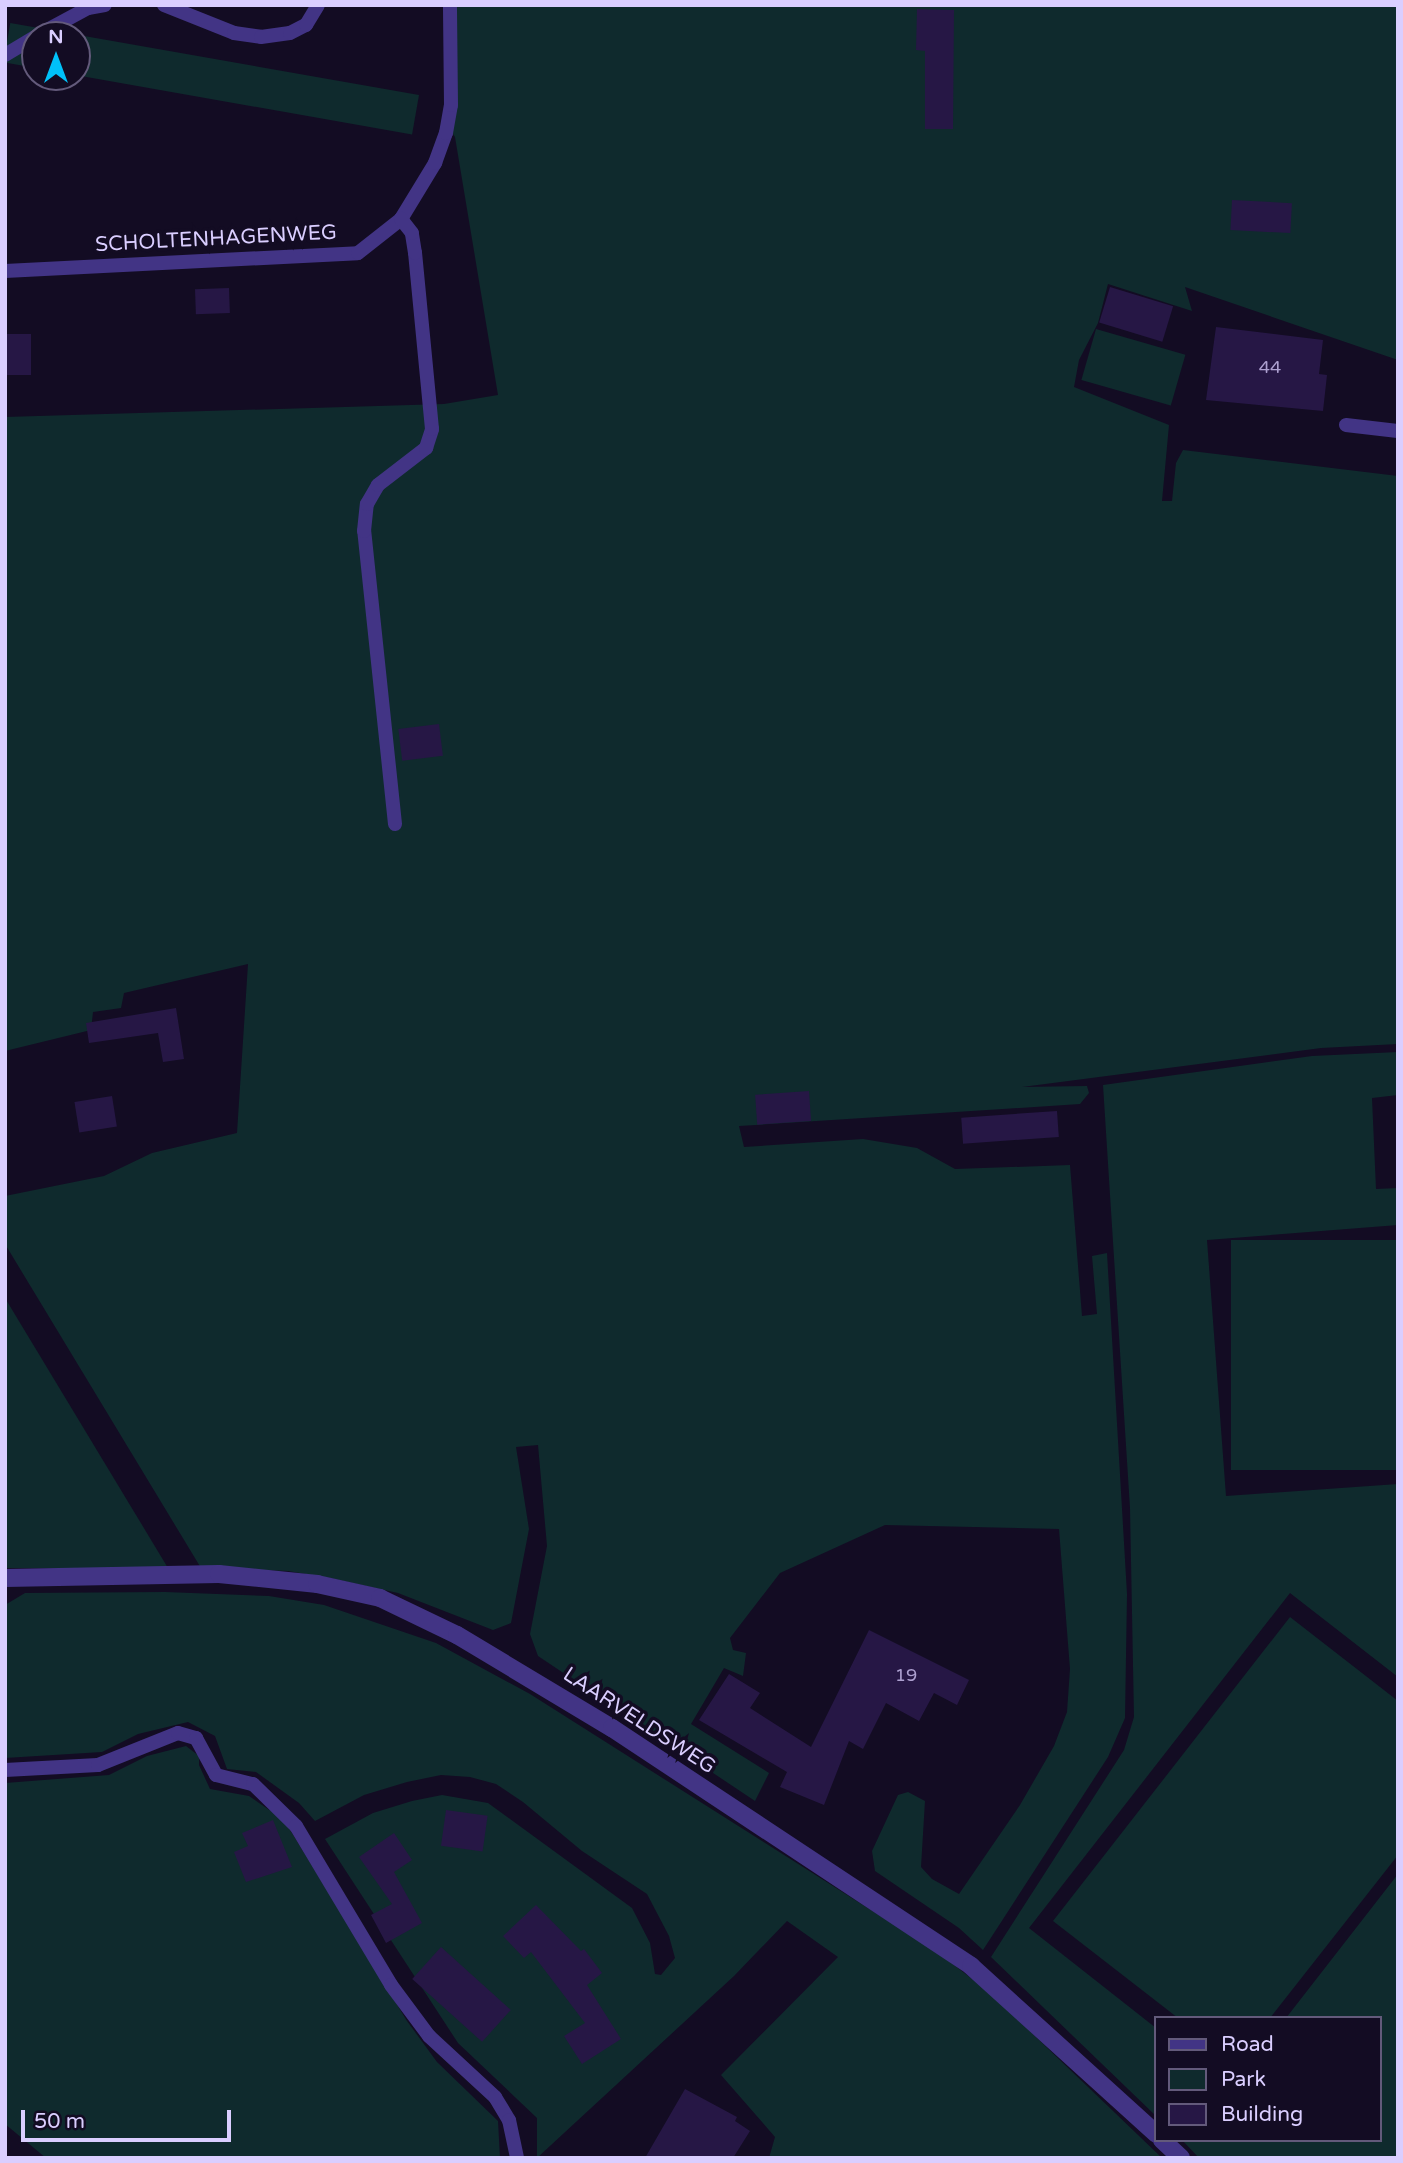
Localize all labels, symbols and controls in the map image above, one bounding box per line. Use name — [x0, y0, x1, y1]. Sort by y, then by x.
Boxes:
north arrow — [21, 21, 91, 91]
text: N — [48, 26, 64, 48]
street label: SCHOLTENHAGENWEG — [95, 220, 337, 258]
house number: 44 — [1259, 356, 1281, 378]
street label: LAARVELDSWEG — [558, 1662, 720, 1780]
house number: 19 — [895, 1664, 917, 1686]
legend — [1154, 2016, 1382, 2142]
text: Road — [1221, 2032, 1274, 2057]
text: Park — [1221, 2067, 1266, 2092]
scale bar — [24, 2096, 234, 2140]
text: Building — [1221, 2102, 1303, 2127]
text: 50 m — [34, 2109, 85, 2134]

